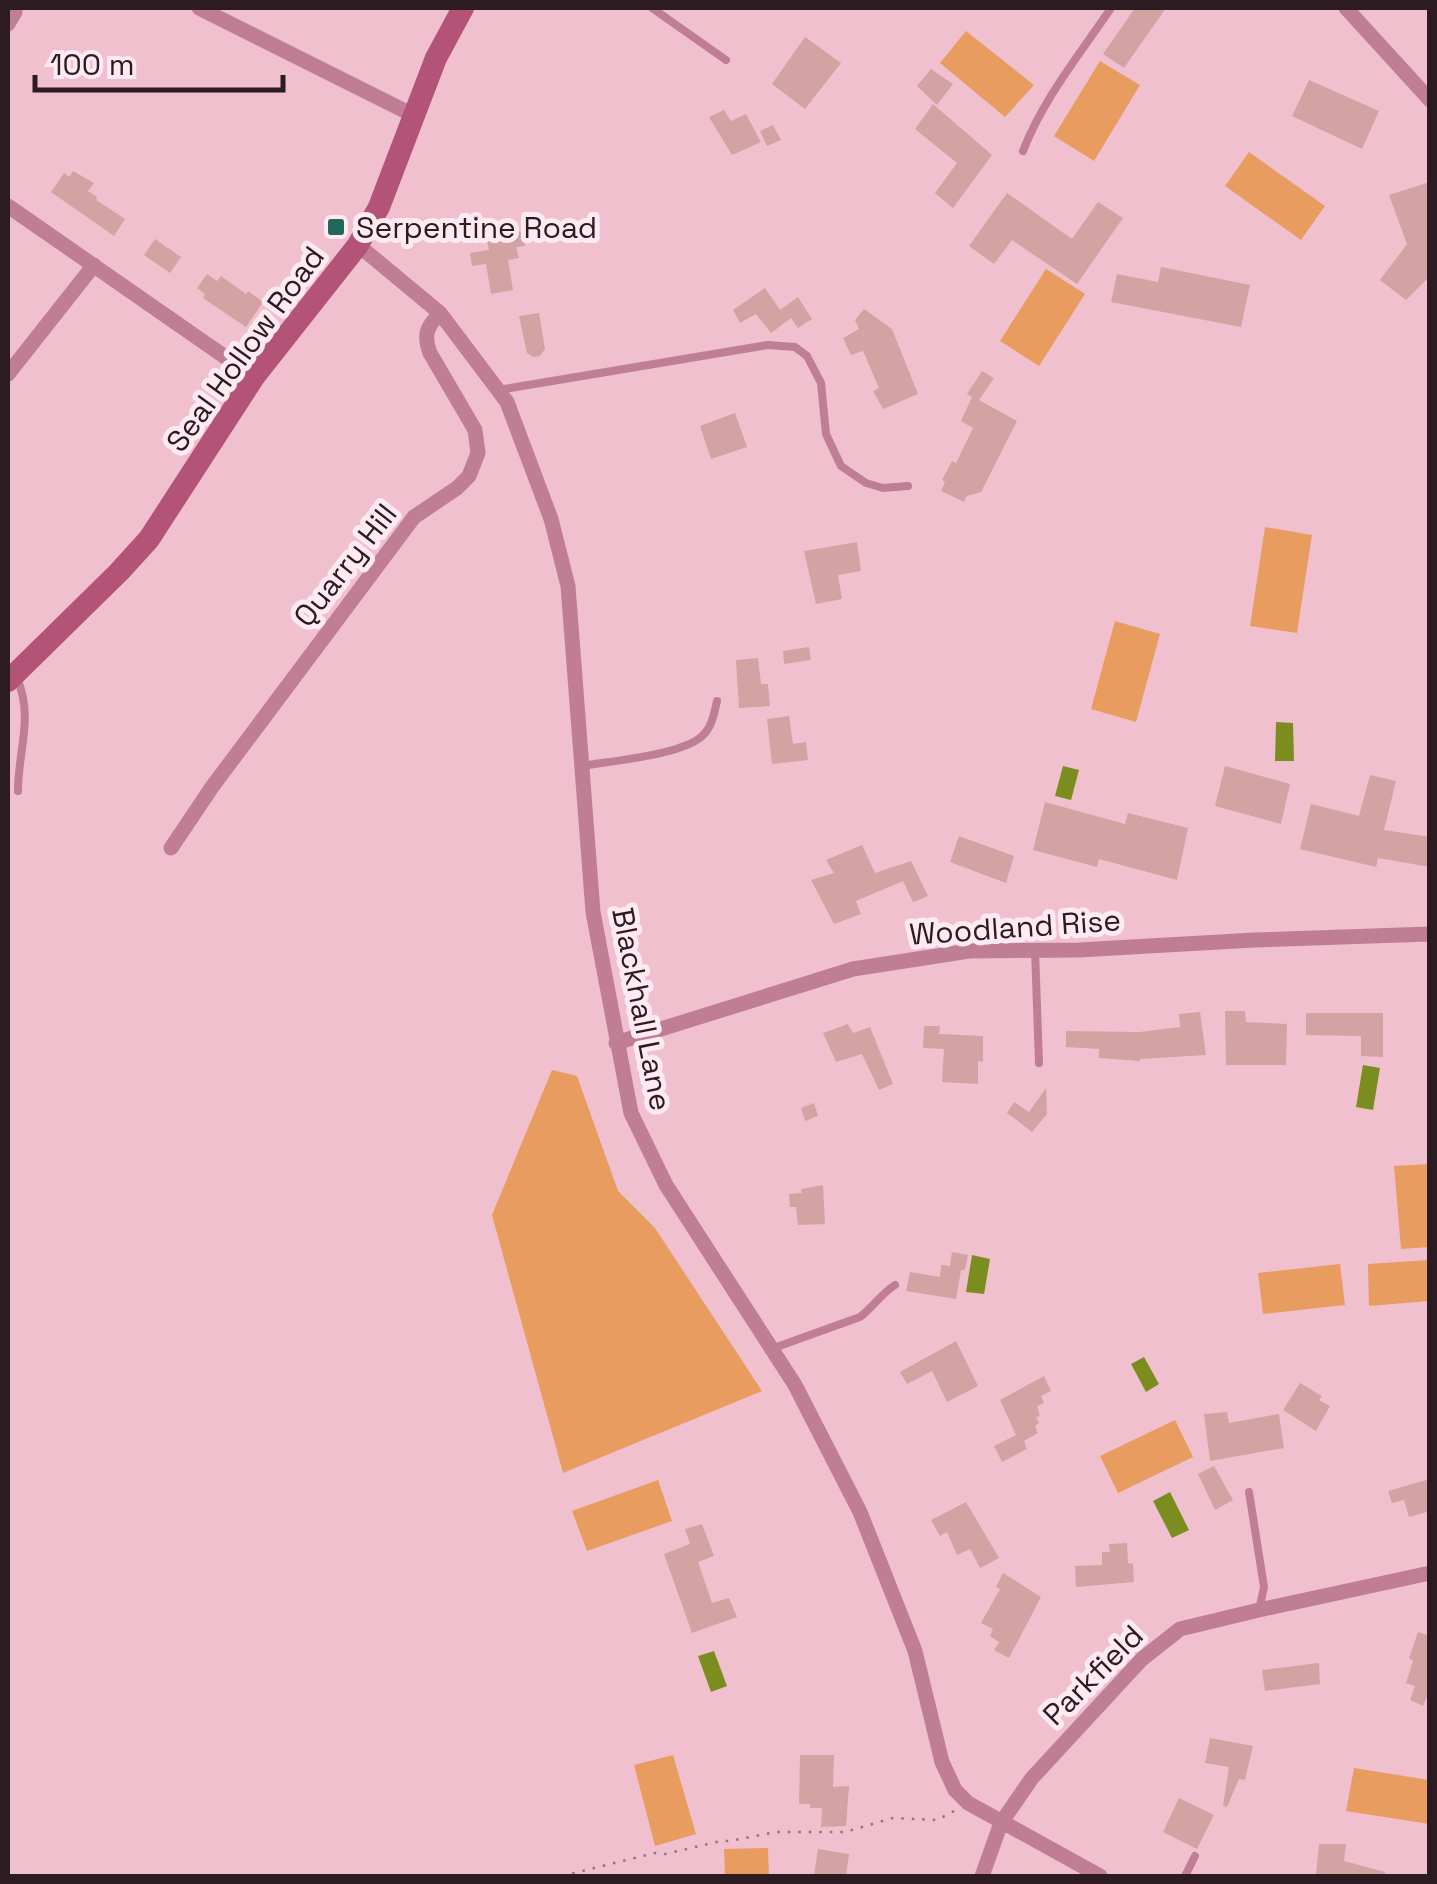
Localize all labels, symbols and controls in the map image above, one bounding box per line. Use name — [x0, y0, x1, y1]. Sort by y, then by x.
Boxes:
scale bar — [35, 30, 282, 92]
text: 100 m — [50, 45, 135, 84]
place label: Serpentine Road — [356, 208, 597, 247]
marker: Serpentine Road — [325, 216, 347, 238]
street label: Seal Hollow Road — [157, 238, 333, 460]
street label: Quarry Hill — [285, 495, 405, 635]
street label: Woodland Rise — [908, 900, 1122, 954]
street label: Blackhall Lane — [603, 904, 681, 1114]
street label: Parkfield — [1034, 1616, 1152, 1734]

